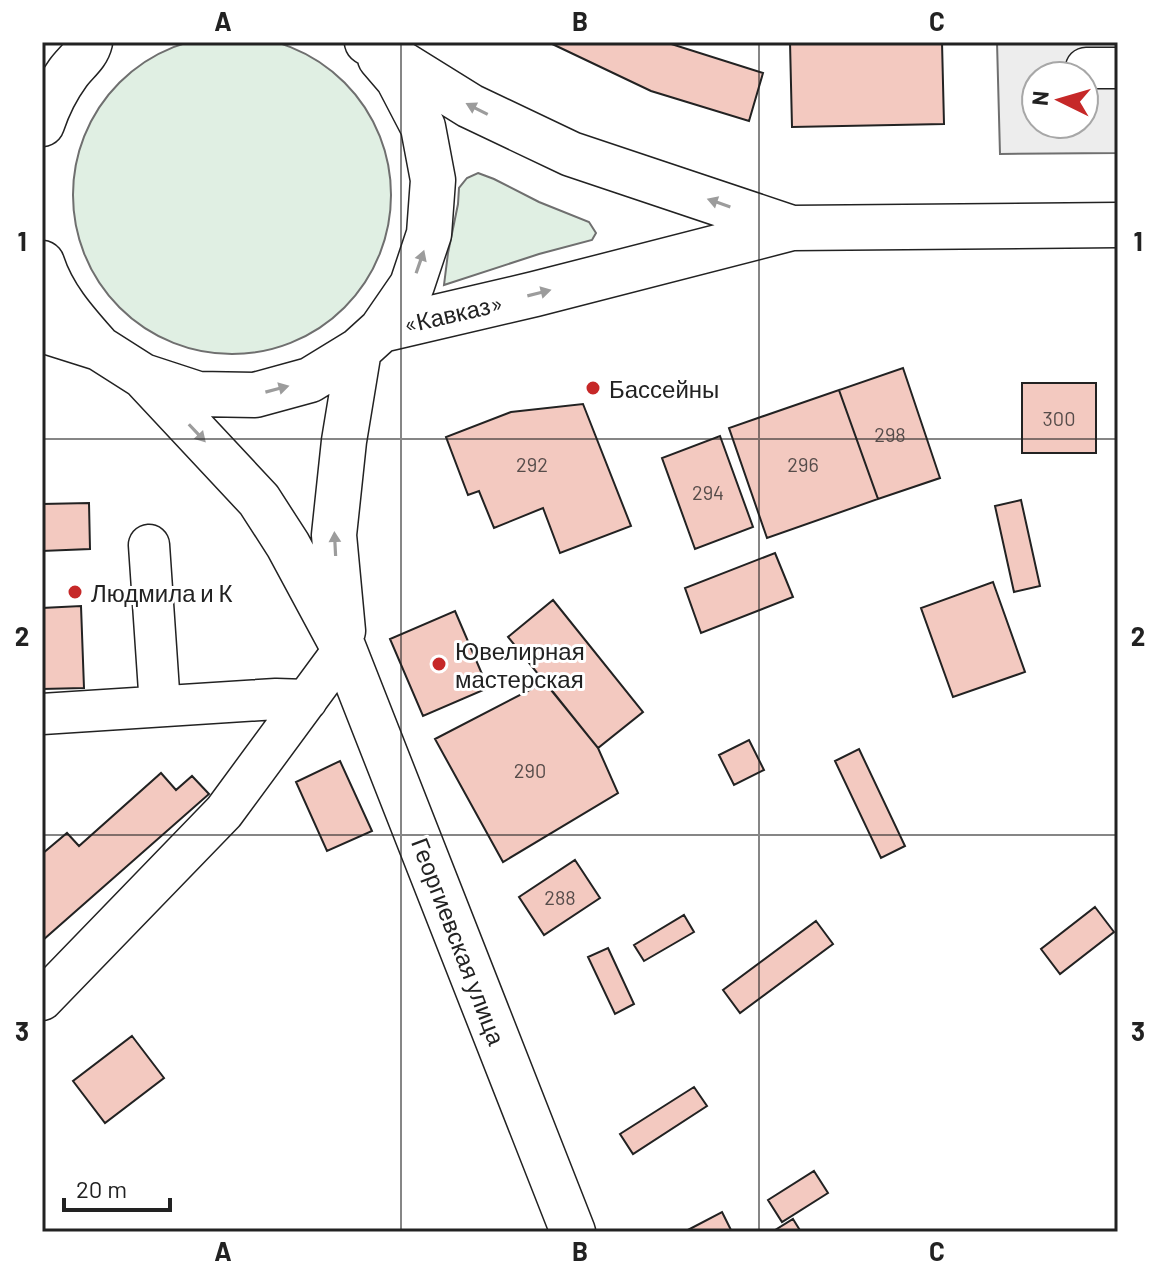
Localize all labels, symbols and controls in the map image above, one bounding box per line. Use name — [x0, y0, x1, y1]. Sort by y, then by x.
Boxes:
text: A — [214, 5, 232, 36]
text: B — [572, 5, 588, 36]
text: C — [929, 5, 945, 36]
north arrow — [1020, 60, 1100, 140]
text: N — [1025, 90, 1053, 107]
one-way arrow — [465, 102, 488, 115]
one-way arrow — [706, 197, 730, 209]
text: 1 — [17, 225, 27, 256]
text: 1 — [1133, 225, 1143, 256]
one-way arrow — [414, 250, 426, 274]
one-way arrow — [526, 286, 551, 298]
street label: «Кавказ» — [400, 287, 506, 339]
place label: Бассейны — [609, 374, 719, 403]
marker: Бассейны — [584, 379, 602, 397]
one-way arrow — [266, 382, 290, 395]
house number: 300 — [1043, 406, 1075, 430]
house number: 298 — [874, 422, 906, 446]
one-way arrow — [187, 423, 206, 442]
house number: 292 — [516, 452, 548, 476]
house number: 296 — [787, 452, 819, 476]
house number: 294 — [692, 480, 724, 504]
one-way arrow — [328, 531, 341, 556]
place label: Людмила и К — [91, 578, 232, 607]
marker: Людмила и К — [66, 583, 84, 601]
text: 2 — [15, 620, 29, 651]
text: 2 — [1131, 620, 1145, 651]
place label: Ювелирная мастерская — [455, 636, 585, 693]
marker: Ювелирная мастерская — [430, 655, 448, 673]
house number: 290 — [514, 758, 546, 782]
street label: Георгиевская улица — [406, 833, 512, 1049]
house number: 288 — [544, 885, 576, 909]
text: 3 — [15, 1015, 29, 1046]
text: 3 — [1131, 1015, 1145, 1046]
scale bar — [64, 1162, 170, 1212]
text: 20 m — [76, 1174, 127, 1203]
text: A — [214, 1235, 232, 1266]
text: B — [572, 1235, 588, 1266]
text: C — [929, 1235, 945, 1266]

